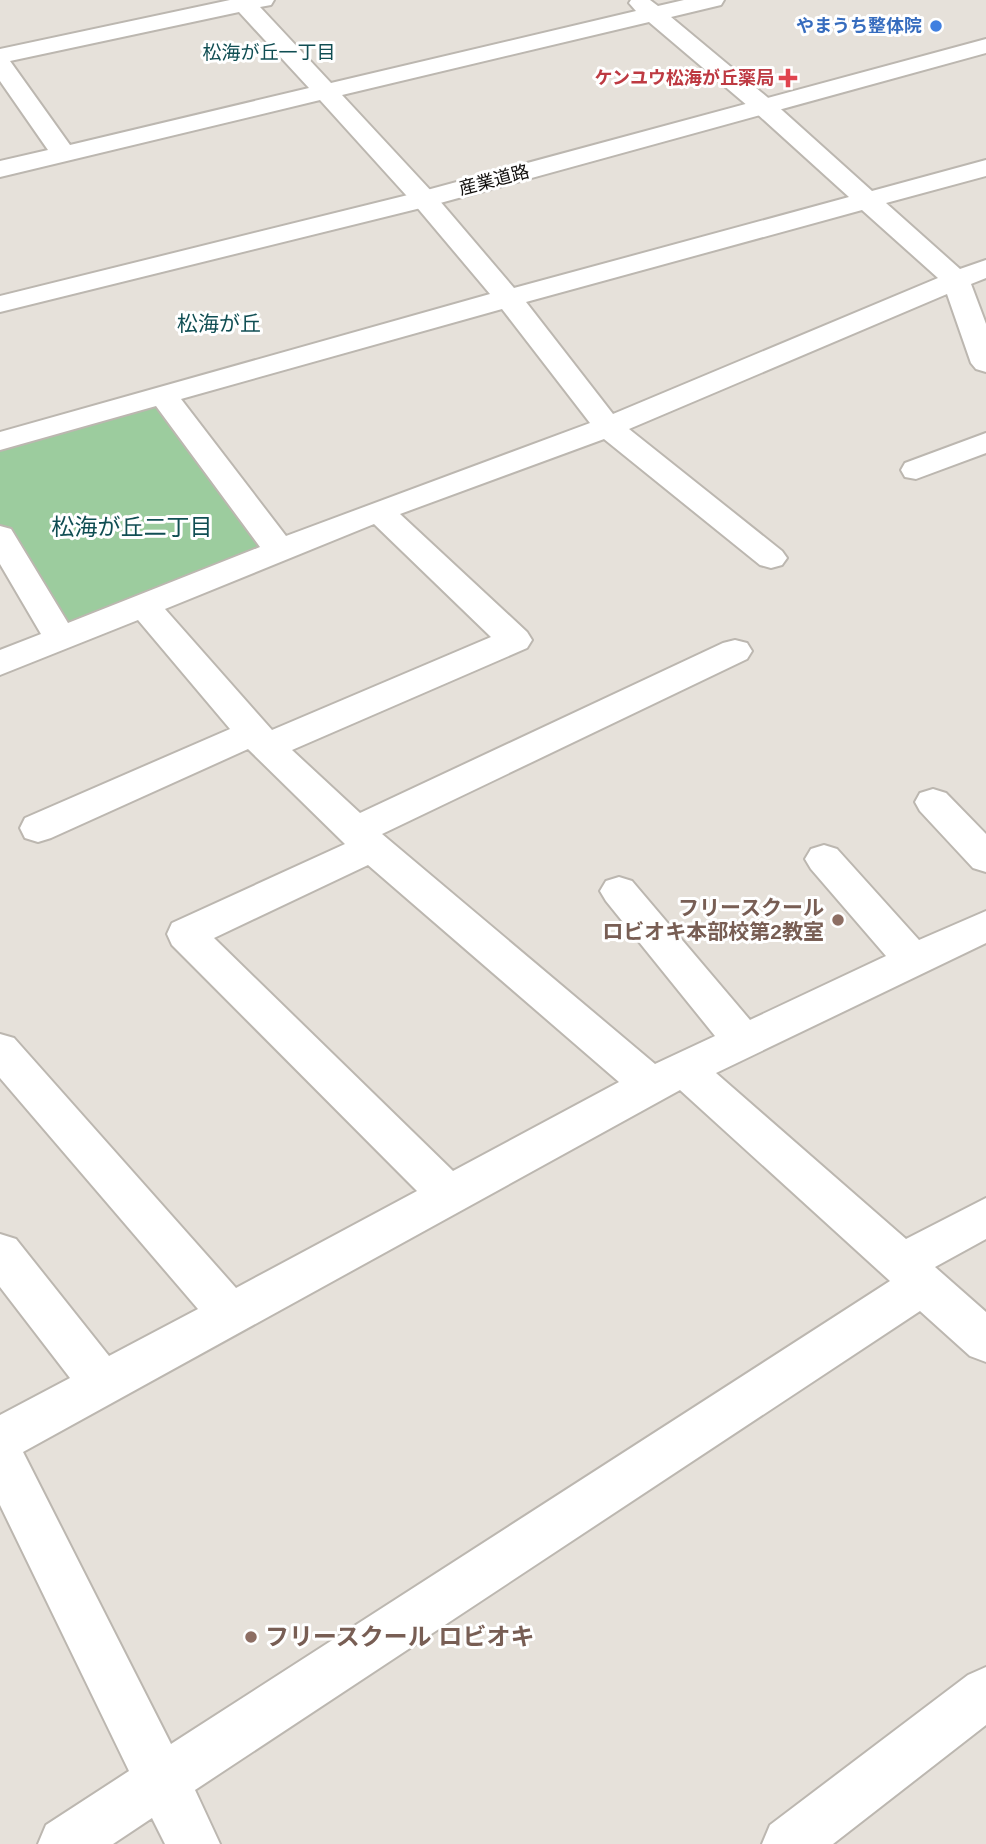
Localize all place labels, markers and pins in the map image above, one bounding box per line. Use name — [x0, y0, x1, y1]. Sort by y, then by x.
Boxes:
place label: やまうち整体院 — [796, 16, 922, 36]
marker: やまうち整体院 — [928, 18, 944, 34]
place label: ケンユウ松海が丘薬局 — [595, 68, 774, 88]
marker: ケンユウ松海が丘薬局 — [780, 70, 796, 86]
place label: フリースクール ロビオキ本部校第2教室 — [602, 896, 824, 943]
marker: フリースクール ロビオキ本部校第2教室 — [830, 912, 846, 928]
place label: フリースクール ロビオキ — [265, 1623, 534, 1650]
marker: フリースクール ロビオキ — [243, 1629, 259, 1645]

